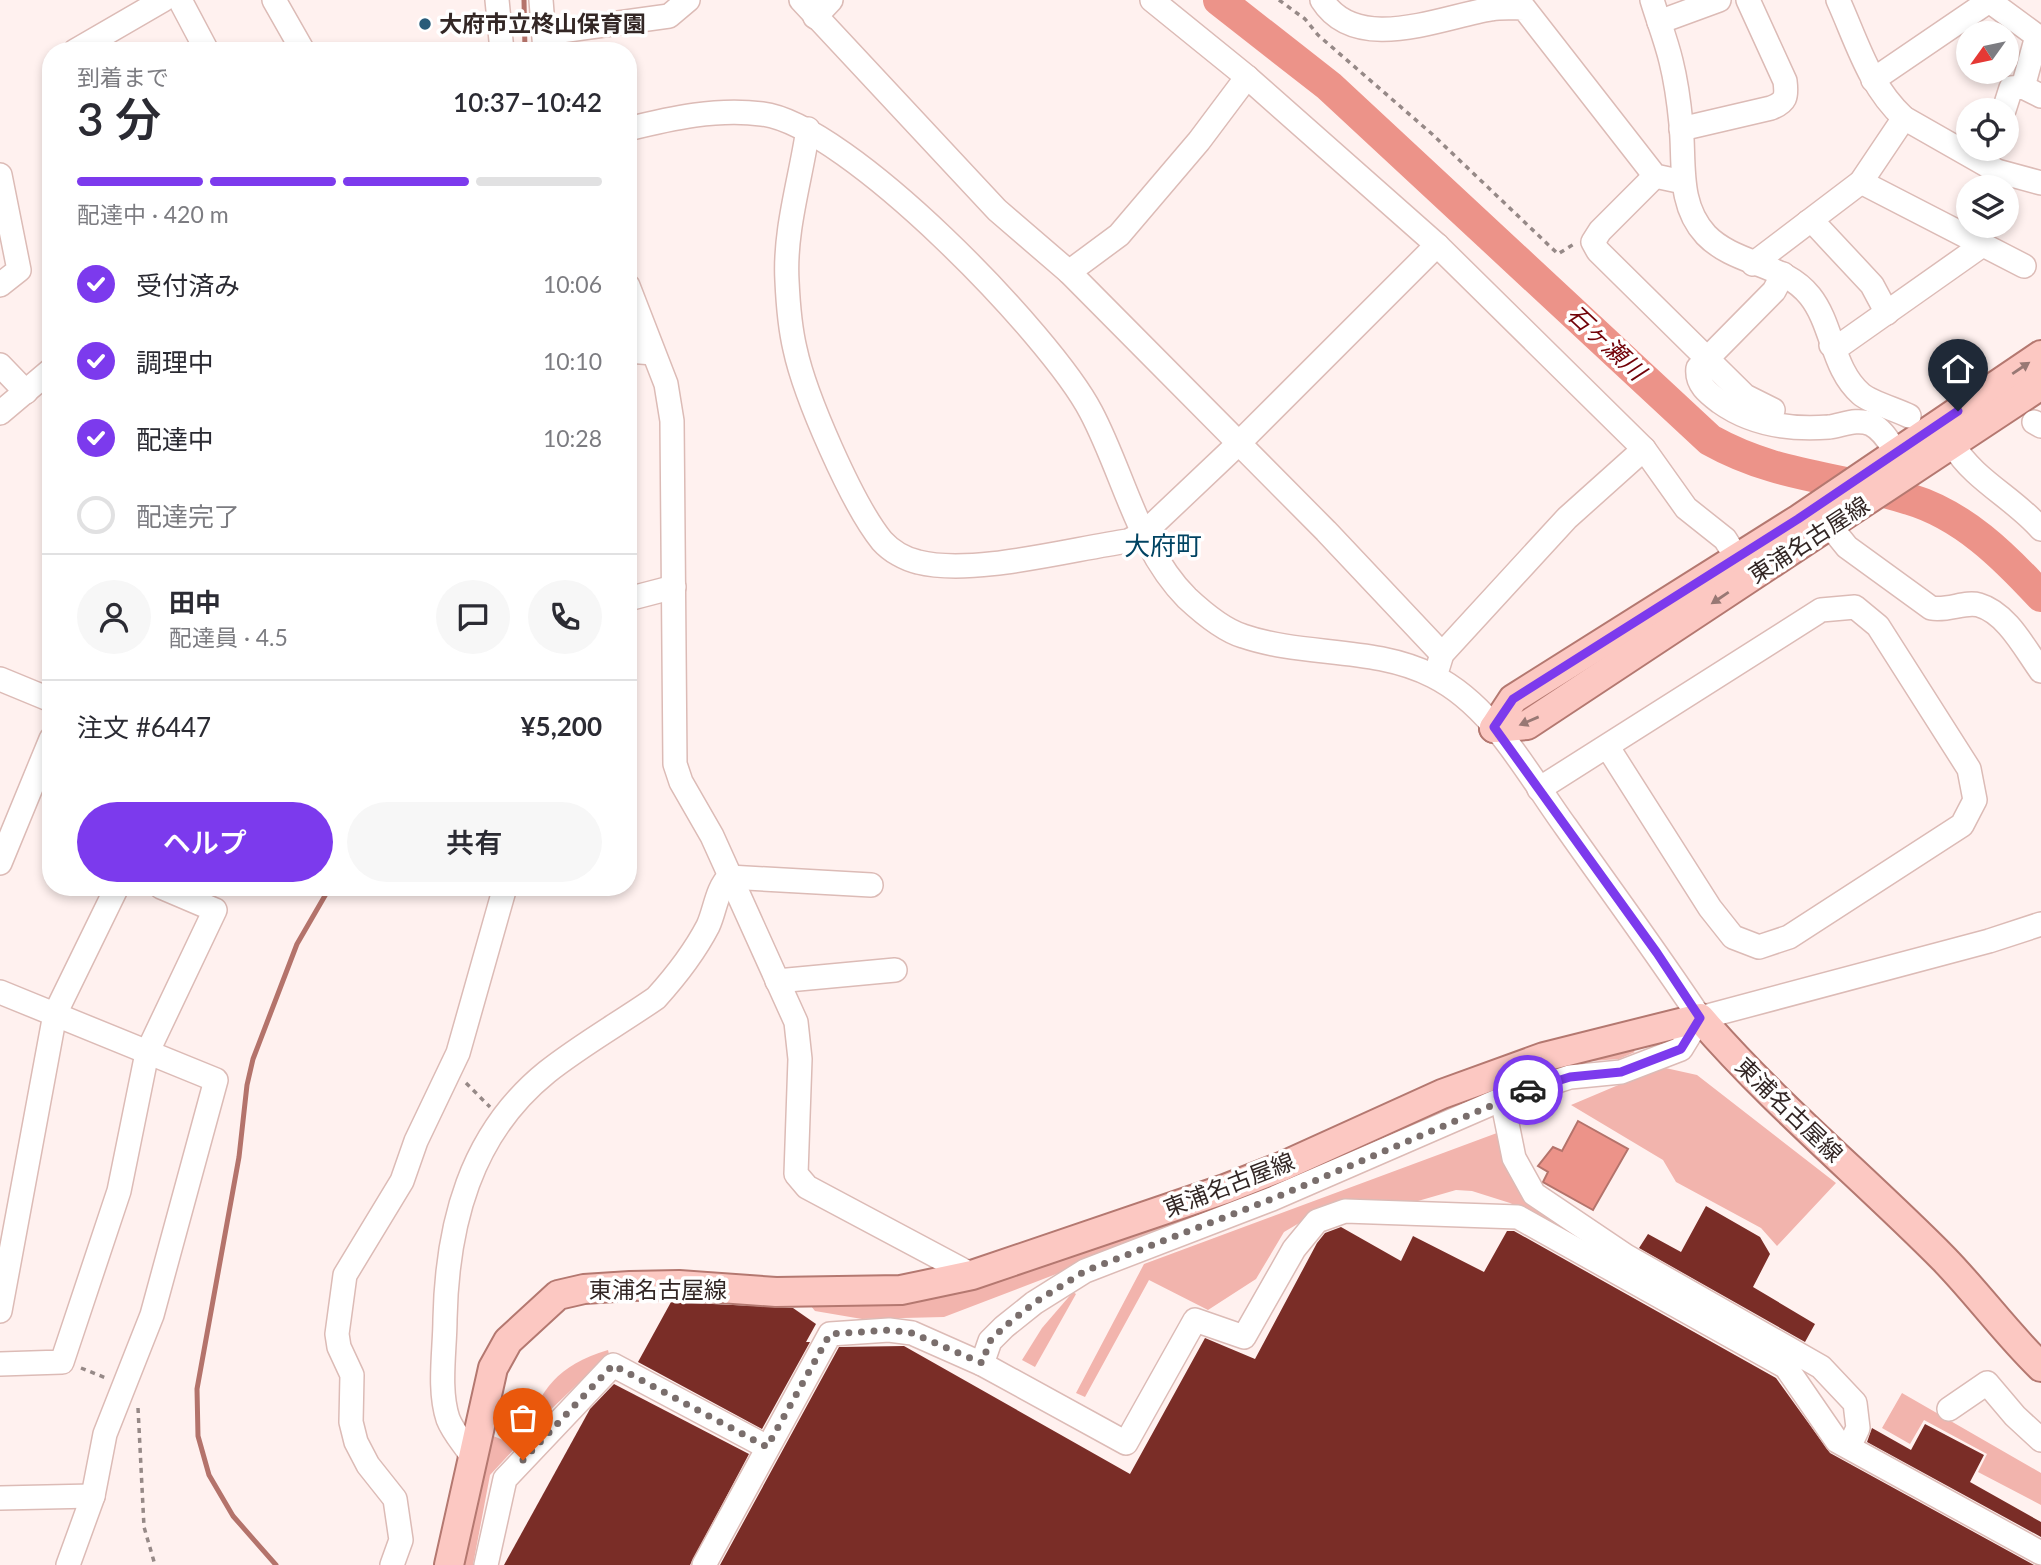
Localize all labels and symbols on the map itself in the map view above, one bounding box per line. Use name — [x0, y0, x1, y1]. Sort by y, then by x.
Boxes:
place label: 大府市立柊山保育園 — [439, 9, 646, 37]
marker: 大府市立柊山保育園 — [417, 16, 433, 32]
north arrow — [1956, 21, 2020, 84]
water label: 石ヶ瀬川 — [1562, 299, 1654, 387]
pin — [1928, 339, 1988, 411]
one-way arrow — [2012, 361, 2030, 375]
street label: 東浦名古屋線 — [1743, 490, 1874, 588]
district label: 大府町 — [1124, 529, 1202, 561]
one-way arrow — [1711, 592, 1730, 605]
one-way arrow — [1519, 715, 1539, 727]
street label: 東浦名古屋線 — [1730, 1051, 1849, 1167]
courier — [1493, 1055, 1563, 1125]
street label: 東浦名古屋線 — [1159, 1146, 1298, 1222]
street label: 東浦名古屋線 — [589, 1275, 727, 1303]
pin — [493, 1388, 553, 1460]

